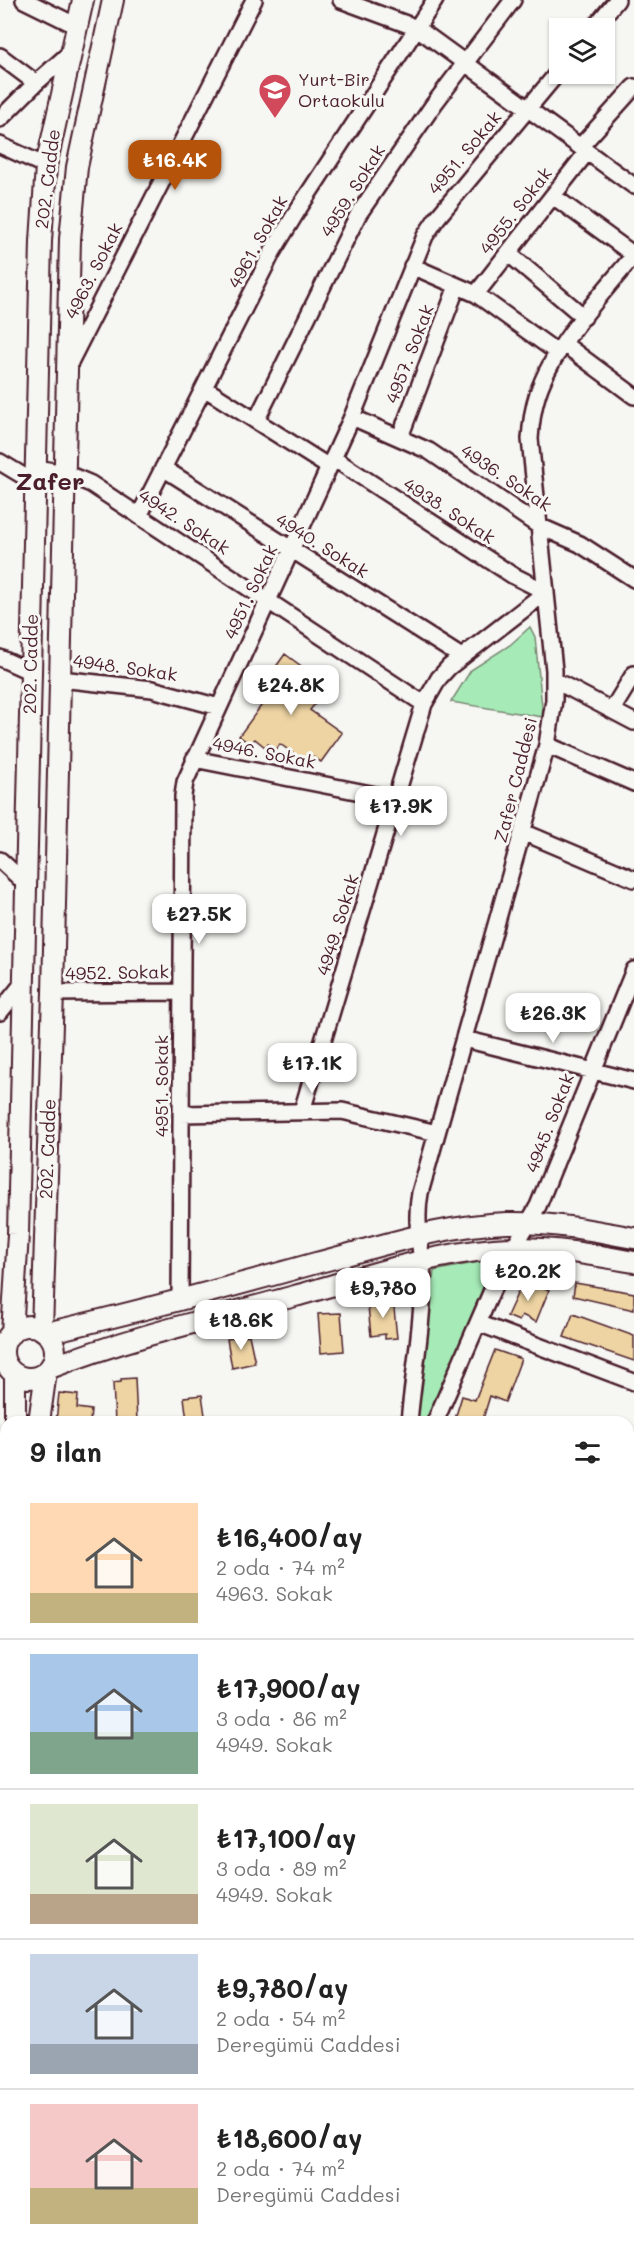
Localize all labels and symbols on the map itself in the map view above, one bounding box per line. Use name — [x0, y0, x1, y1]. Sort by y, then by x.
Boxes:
place label: Yurt-Bir Ortaokulu — [298, 67, 385, 112]
school or university icon: Yurt-Bir Ortaokulu — [257, 72, 293, 119]
street label: 4951. Sokak — [422, 106, 506, 199]
street label: 202. Cadde — [29, 128, 65, 230]
pin: ₺16.4K — [126, 140, 224, 191]
street label: 4959. Sokak — [314, 140, 390, 241]
street label: 4955. Sokak — [474, 162, 557, 259]
street label: 4961. Sokak — [222, 191, 292, 292]
street label: 4963. Sokak — [59, 218, 128, 323]
street label: 4957. Sokak — [379, 301, 439, 406]
street label: 4936. Sokak — [456, 438, 557, 516]
district label: Zafer — [16, 465, 84, 496]
street label: 4938. Sokak — [399, 472, 500, 549]
street label: 4942. Sokak — [134, 483, 235, 560]
street label: 4940. Sokak — [272, 507, 373, 583]
street label: 4951. Sokak — [218, 540, 283, 643]
street label: 202. Cadde — [17, 614, 43, 714]
street label: 4948. Sokak — [72, 648, 179, 686]
pin: ₺24.8K — [242, 665, 340, 716]
street label: Zafer Caddesi — [488, 714, 542, 845]
street label: 4946. Sokak — [210, 730, 318, 774]
pin: ₺17.9K — [352, 786, 450, 837]
street label: 4949. Sokak — [310, 871, 364, 978]
pin: ₺27.5K — [150, 894, 248, 945]
street label: 4952. Sokak — [65, 959, 169, 985]
pin: ₺26.3K — [504, 993, 602, 1044]
street label: 4951. Sokak — [149, 1035, 173, 1137]
pin: ₺17.1K — [263, 1043, 361, 1094]
street label: 4945. Sokak — [519, 1070, 579, 1176]
street label: 202. Cadde — [33, 1098, 61, 1199]
pin: ₺20.2K — [479, 1251, 577, 1302]
pin: ₺9,780 — [334, 1268, 432, 1319]
pin: ₺18.6K — [192, 1300, 290, 1351]

